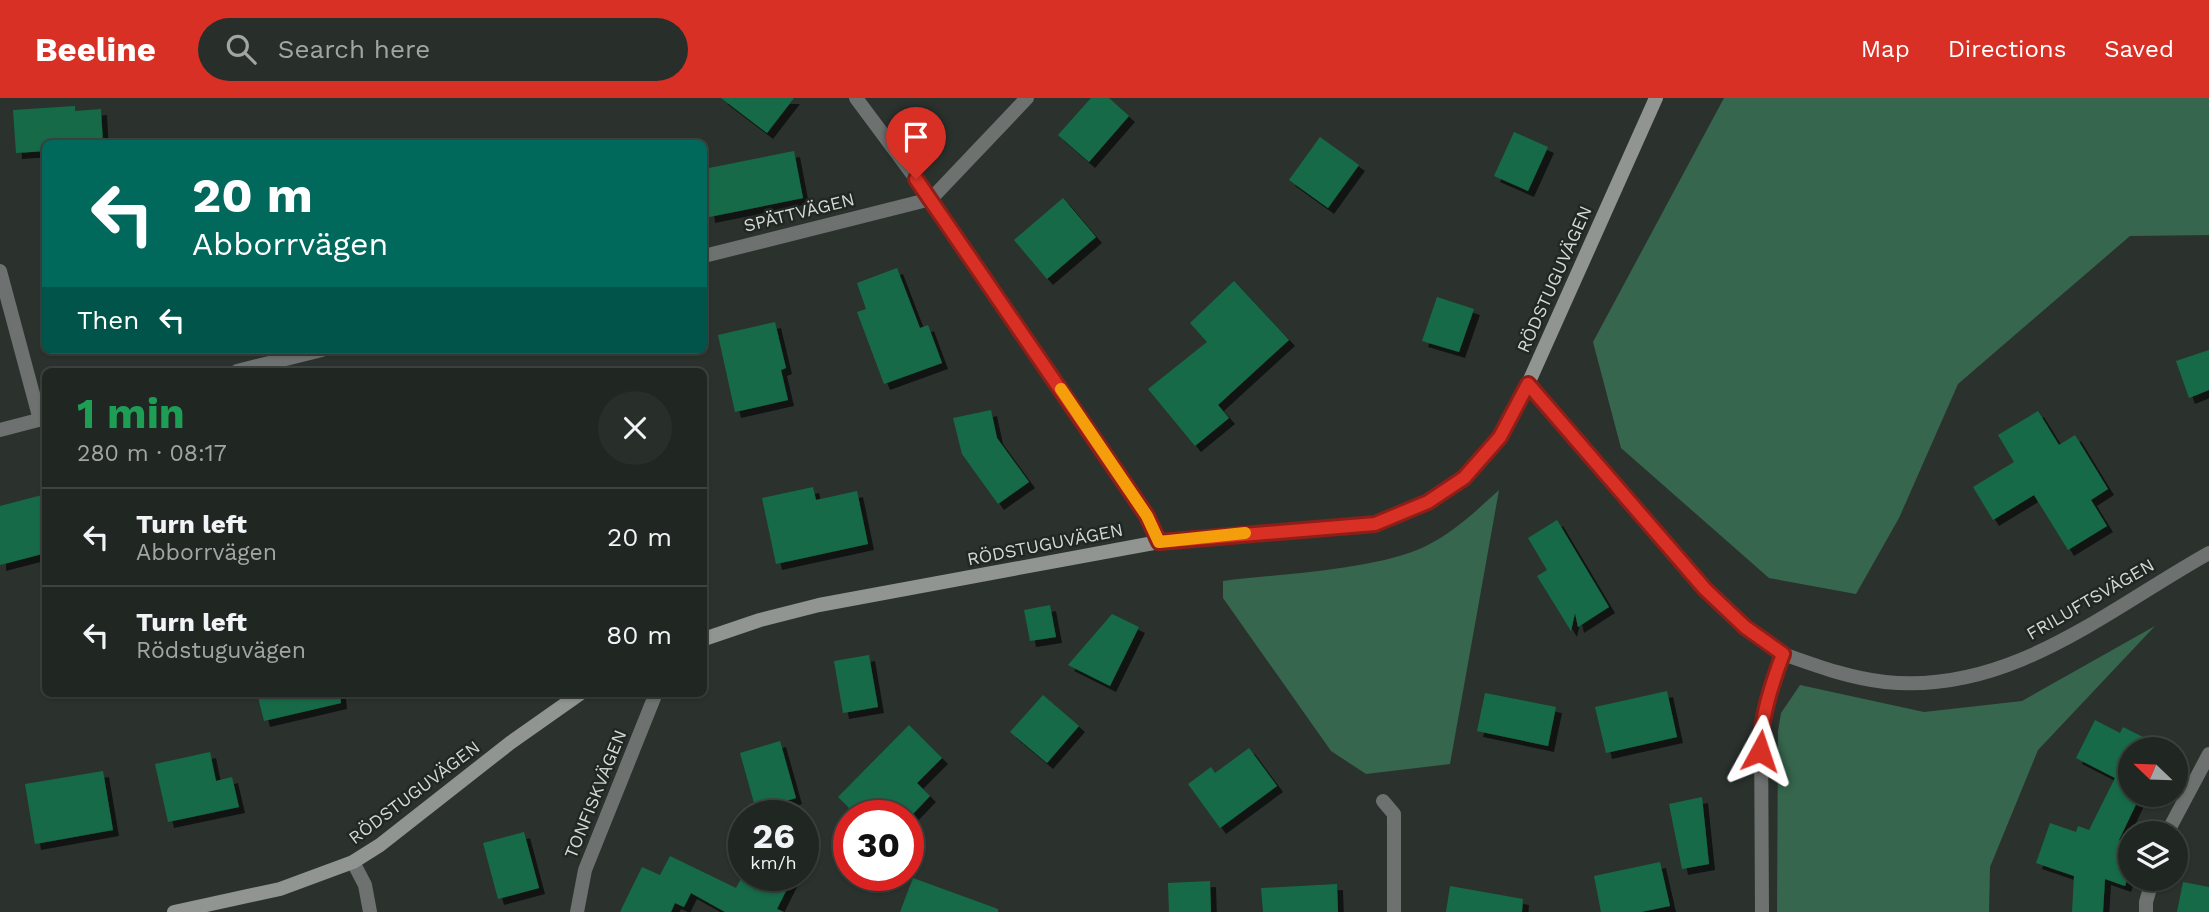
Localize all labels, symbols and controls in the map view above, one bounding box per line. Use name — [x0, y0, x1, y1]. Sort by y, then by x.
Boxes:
search box — [198, 18, 688, 81]
text: Beeline — [35, 30, 156, 69]
icon: search — [222, 30, 260, 68]
text: Search here — [278, 34, 430, 64]
text: Map — [1861, 35, 1910, 63]
text: Directions — [1948, 35, 2066, 63]
text: Saved — [2104, 35, 2174, 63]
pin — [886, 107, 946, 179]
icon: arrive — [897, 118, 935, 156]
text: 20 m — [192, 166, 313, 224]
icon: left — [77, 168, 168, 259]
street label: SPÄTTVÄGEN — [741, 188, 857, 236]
street label: RÖDSTUGUVÄGEN — [1512, 202, 1596, 356]
text: Abborrvägen — [192, 225, 388, 263]
icon: left — [153, 301, 191, 339]
text: Then — [77, 305, 139, 335]
text: 1 min — [77, 389, 185, 438]
button: close — [598, 391, 672, 465]
text: 280 m · 08:17 — [77, 440, 227, 467]
text: Turn left — [136, 509, 247, 539]
icon: left — [77, 518, 115, 556]
street label: RÖDSTUGUVÄGEN — [965, 519, 1125, 569]
text: 20 m — [607, 522, 672, 552]
text: Abborrvägen — [136, 539, 277, 566]
street label: FRILUFTSVÄGEN — [2022, 554, 2158, 644]
text: Turn left — [136, 607, 247, 637]
icon: left — [77, 616, 115, 654]
text: 80 m — [606, 620, 672, 650]
text: Rödstuguvägen — [136, 637, 306, 664]
position arrow — [1723, 714, 1797, 788]
street label: TONFISKVÄGEN — [560, 727, 630, 861]
street label: RÖDSTUGUVÄGEN — [344, 736, 484, 848]
north arrow — [2118, 737, 2188, 807]
map controls — [2118, 737, 2188, 891]
speed limit sign: 30 — [833, 800, 924, 891]
text: 26 — [752, 815, 795, 857]
button: layers — [2118, 821, 2188, 891]
text: km/h — [750, 852, 797, 873]

